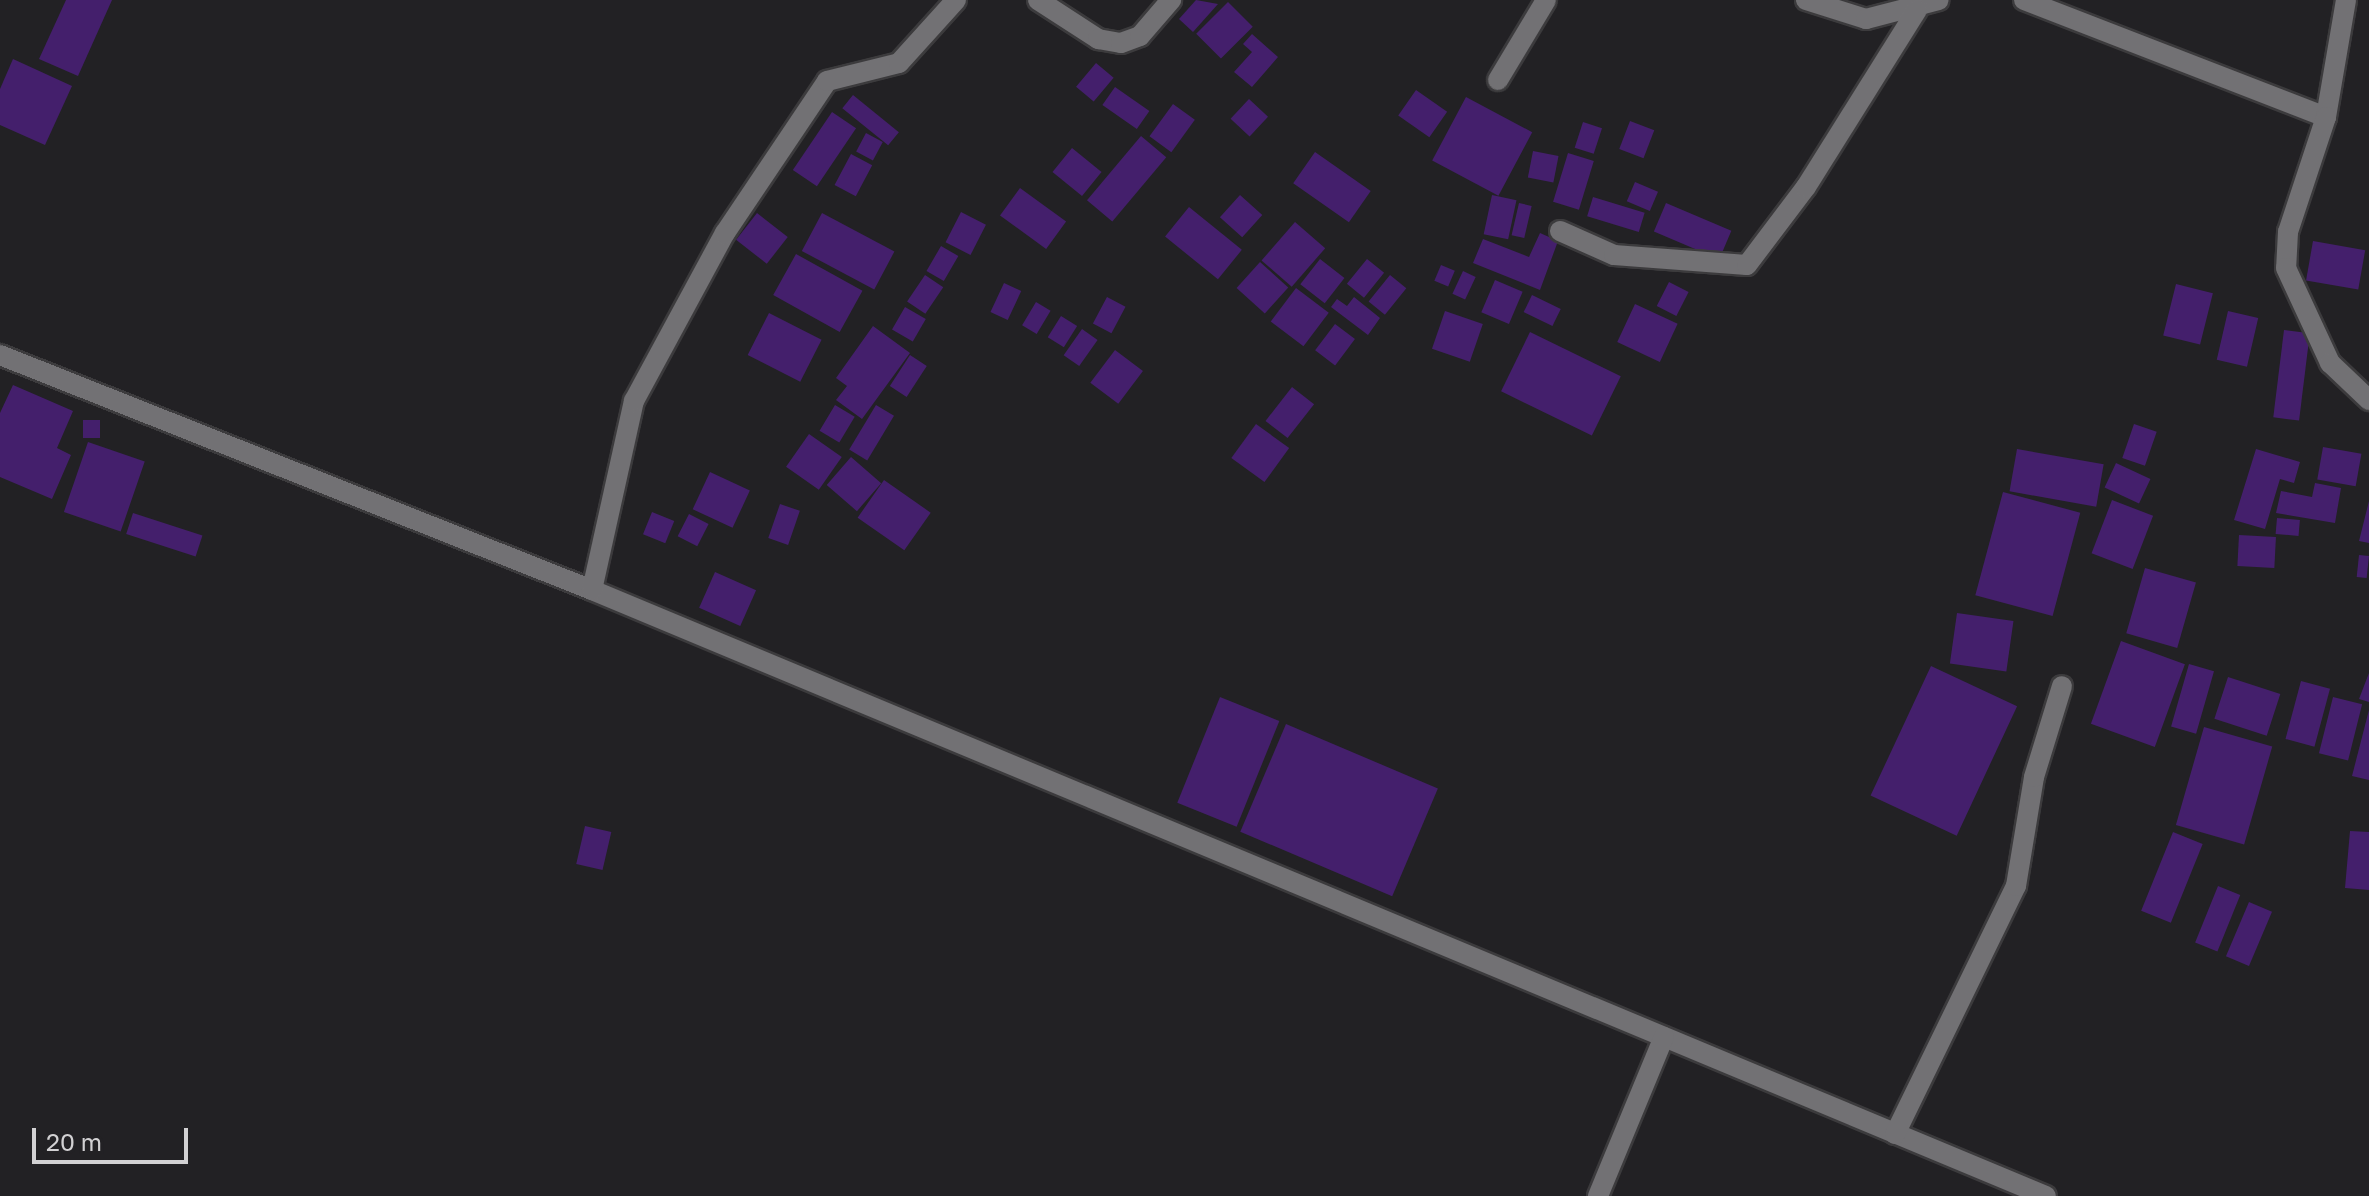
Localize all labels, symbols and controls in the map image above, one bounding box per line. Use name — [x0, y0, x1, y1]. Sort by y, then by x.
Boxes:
scale bar — [36, 1112, 192, 1162]
text: 20 m — [46, 1127, 102, 1156]

